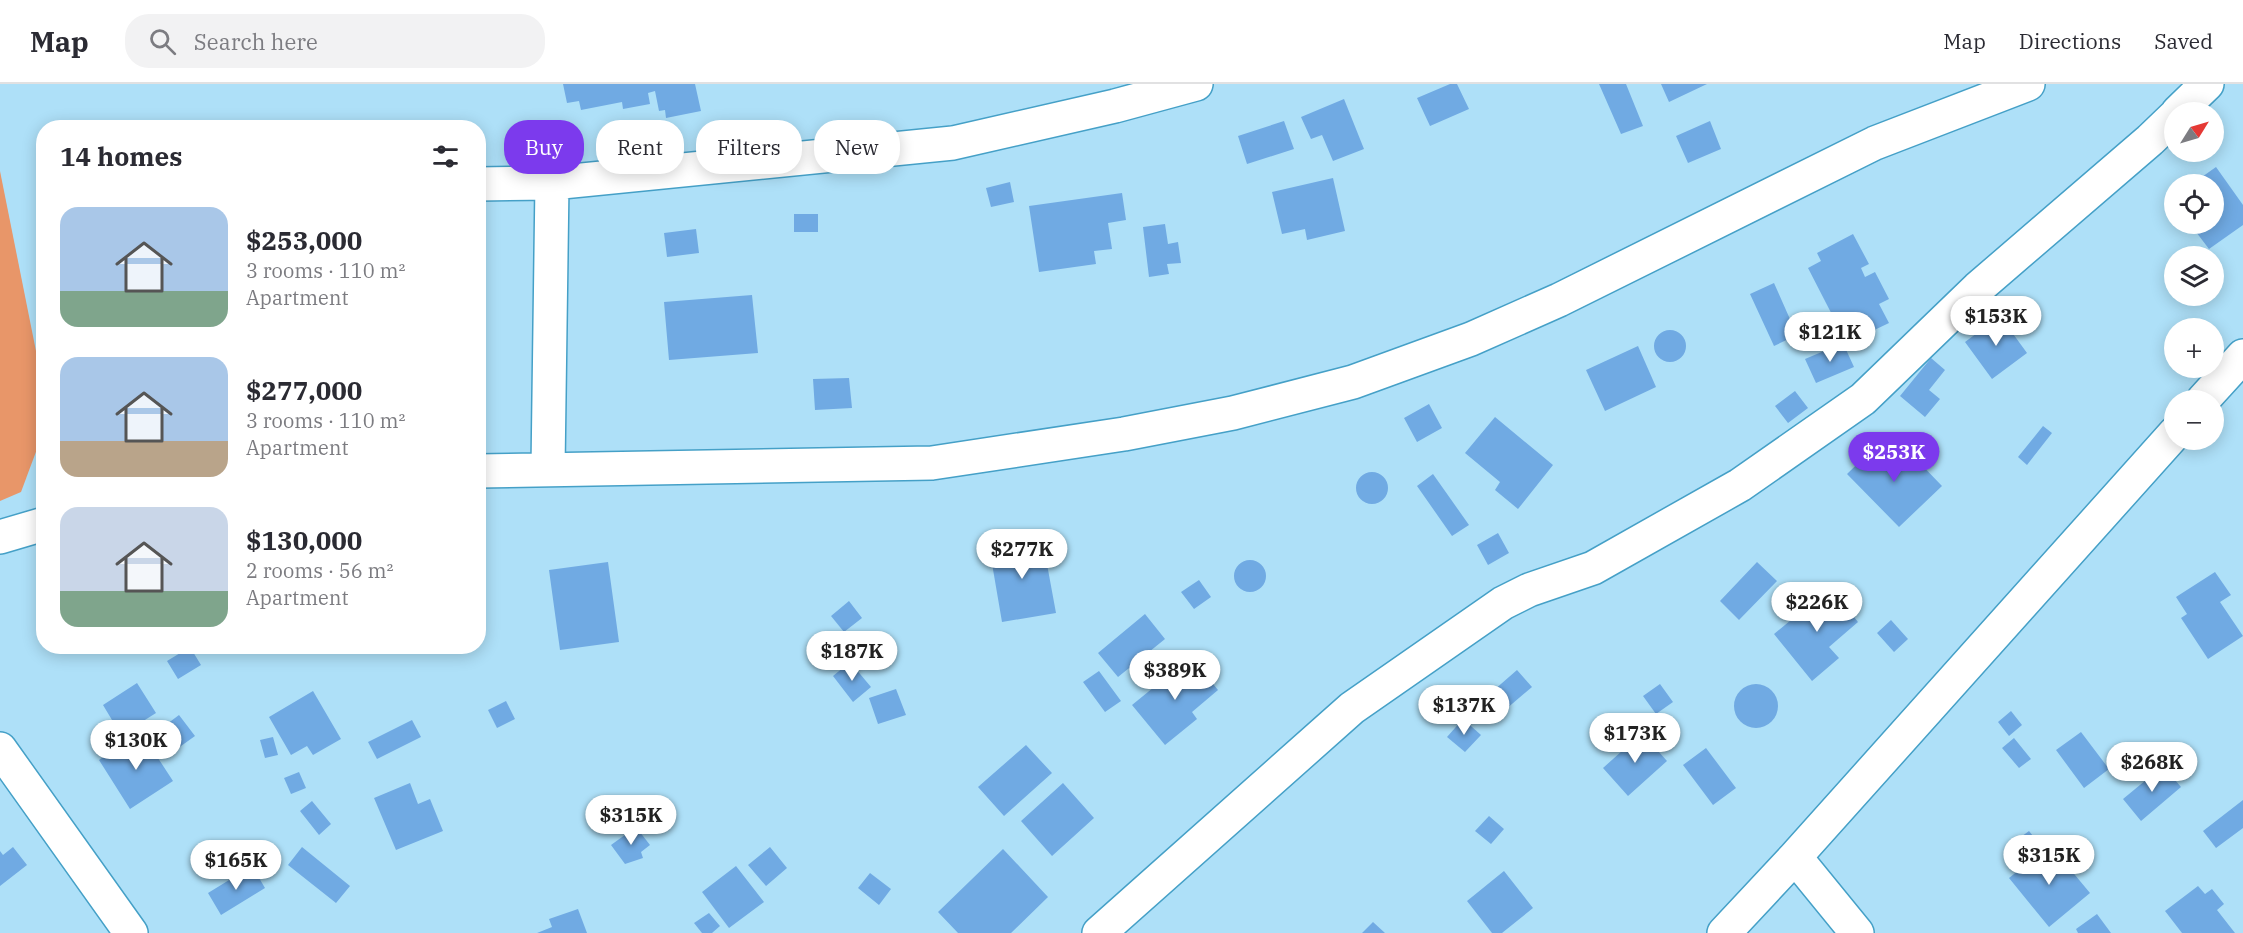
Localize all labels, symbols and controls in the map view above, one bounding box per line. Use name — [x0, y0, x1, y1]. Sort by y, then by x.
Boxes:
search box — [125, 14, 545, 68]
text: Map — [30, 23, 89, 60]
icon: search — [146, 25, 179, 58]
text: Search here — [194, 27, 318, 56]
text: Map — [1943, 27, 1986, 55]
text: Directions — [2019, 27, 2121, 55]
text: Saved — [2154, 27, 2213, 55]
north arrow — [2164, 102, 2224, 162]
map controls — [2164, 102, 2224, 450]
chip: Buy — [504, 120, 584, 174]
chip: Rent — [596, 120, 684, 174]
chip: Filters — [696, 120, 802, 174]
chip: New — [814, 120, 900, 174]
text: 14 homes — [60, 139, 182, 173]
icon: filters — [429, 140, 462, 173]
button: locate — [2164, 174, 2224, 234]
text: $253,000 — [246, 223, 362, 257]
icon: home — [108, 231, 180, 303]
button: layers — [2164, 246, 2224, 306]
text: 3 rooms · 110 m² — [246, 257, 405, 284]
text: Apartment — [246, 284, 349, 311]
pin: $153K — [1954, 296, 2038, 347]
text: $153K — [1964, 302, 2028, 329]
pin: $121K — [1788, 312, 1872, 363]
text: $121K — [1798, 318, 1862, 345]
button: + — [2164, 318, 2224, 378]
text: $277,000 — [246, 373, 362, 407]
icon: home — [108, 381, 180, 453]
button: − — [2164, 390, 2224, 450]
text: 3 rooms · 110 m² — [246, 407, 405, 434]
pin: $253K — [1852, 432, 1936, 483]
text: Apartment — [246, 434, 349, 461]
text: $253K — [1862, 438, 1926, 465]
text: $130,000 — [246, 523, 362, 557]
pin: $277K — [980, 529, 1064, 580]
icon: home — [108, 531, 180, 603]
text: $277K — [990, 535, 1054, 562]
text: 2 rooms · 56 m² — [246, 557, 393, 584]
pin: $226K — [1775, 582, 1859, 633]
text: Apartment — [246, 584, 349, 611]
text: $226K — [1785, 588, 1849, 615]
pin: $187K — [810, 631, 894, 682]
text: $187K — [820, 637, 884, 664]
pin: $389K — [1133, 650, 1217, 701]
text: $389K — [1143, 656, 1207, 683]
pin: $137K — [1422, 685, 1506, 736]
text: $137K — [1432, 691, 1496, 718]
pin: $173K — [1593, 713, 1677, 764]
text: $173K — [1603, 719, 1667, 746]
pin: $130K — [94, 720, 178, 771]
text: $130K — [104, 726, 168, 753]
pin: $268K — [2110, 742, 2194, 793]
text: $268K — [2120, 748, 2184, 775]
pin: $315K — [589, 795, 673, 846]
text: $315K — [599, 801, 663, 828]
pin: $315K — [2007, 835, 2091, 886]
pin: $165K — [194, 840, 278, 891]
text: $315K — [2017, 841, 2081, 868]
text: $165K — [204, 846, 268, 873]

